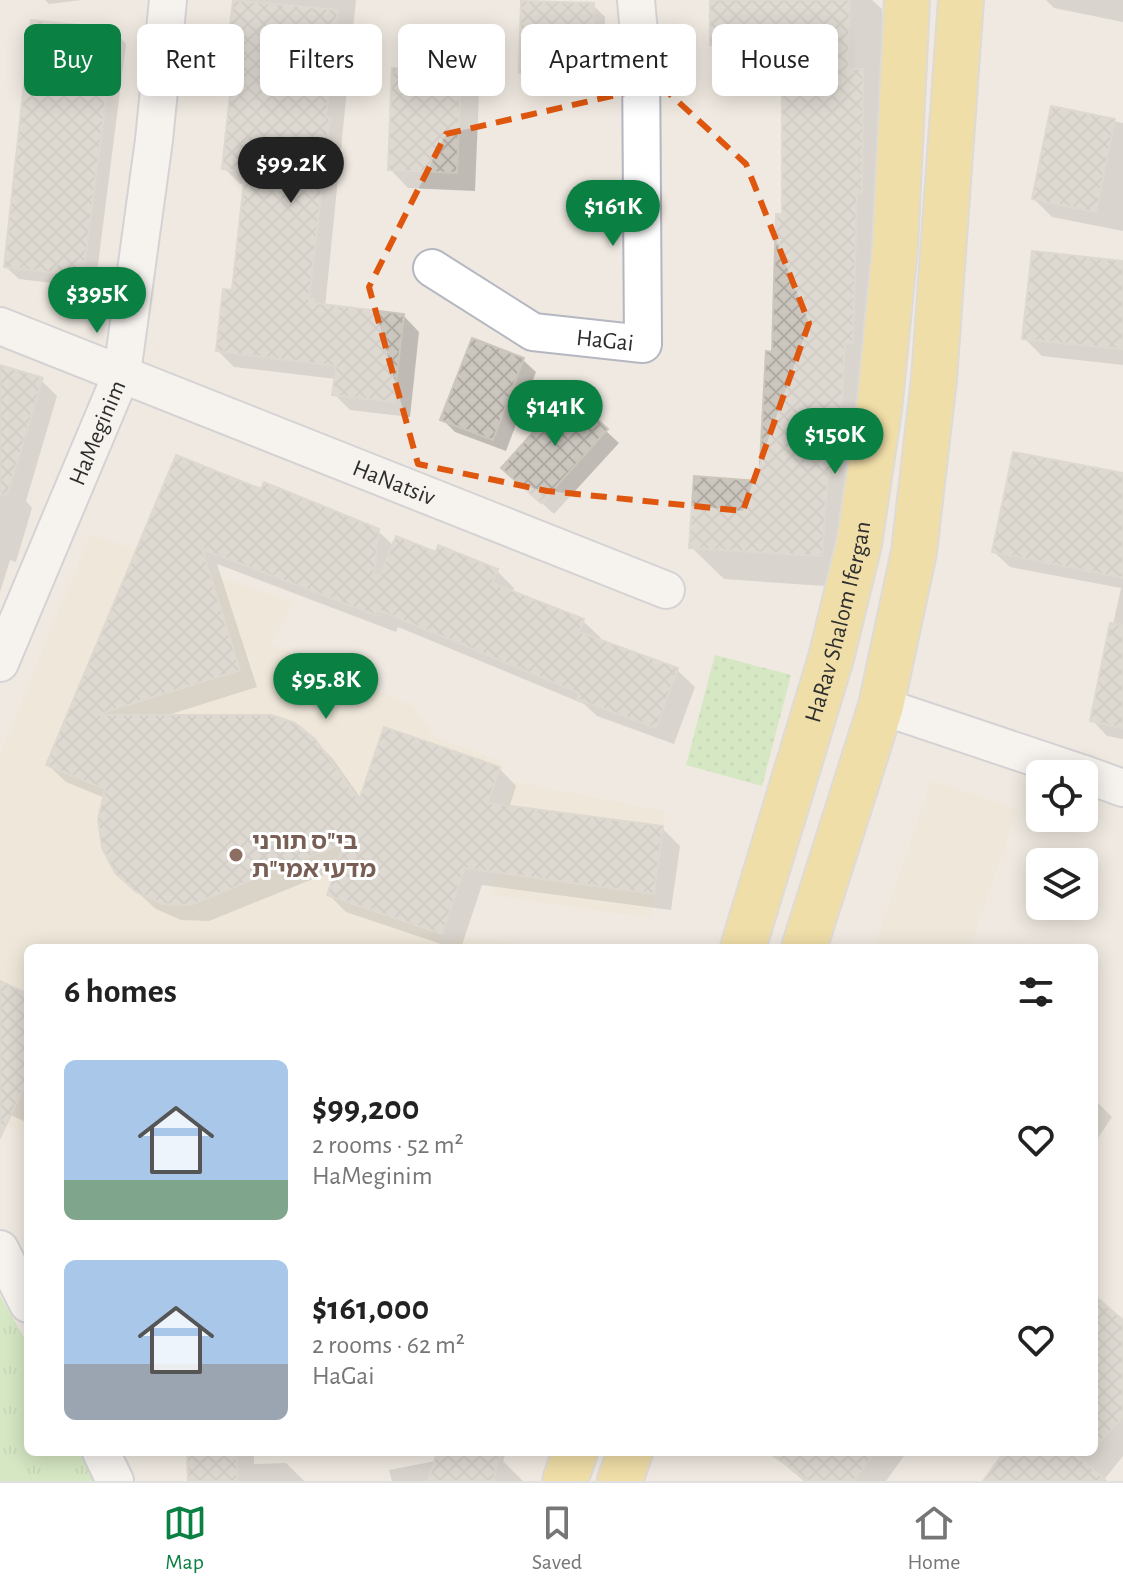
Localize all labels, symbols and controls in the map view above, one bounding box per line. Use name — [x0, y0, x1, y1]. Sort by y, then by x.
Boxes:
chip: Buy — [24, 24, 121, 96]
chip: Rent — [137, 24, 244, 96]
chip: Filters — [260, 24, 382, 96]
chip: New — [398, 24, 505, 96]
chip: Apartment — [521, 24, 696, 96]
chip: House — [712, 24, 838, 96]
pin: $99.2K — [226, 137, 356, 205]
text: $99.2K — [256, 150, 326, 176]
pin: $161K — [557, 180, 669, 248]
text: $161K — [584, 193, 642, 219]
pin: $395K — [41, 267, 153, 335]
text: $395K — [66, 280, 128, 306]
street label: HaGai — [575, 326, 635, 356]
street label: HaMeginim — [65, 377, 130, 489]
pin: $141K — [499, 380, 611, 448]
text: $141K — [526, 393, 584, 419]
pin: $150K — [779, 408, 891, 476]
text: $150K — [804, 421, 866, 447]
street label: HaNatsiv — [349, 456, 438, 510]
street label: HaRav Shalom Ifergan — [801, 520, 875, 725]
pin: $95.8K — [261, 653, 391, 721]
text: $95.8K — [291, 666, 361, 692]
map controls — [1026, 760, 1098, 920]
button: locate — [1026, 760, 1098, 832]
place label: בי"ס תורני מדעי אמי"ת — [252, 830, 376, 882]
marker: בי"ס תורני מדעי אמי"ת — [227, 846, 245, 864]
button: layers — [1026, 848, 1098, 920]
icon: filters — [1014, 970, 1058, 1014]
text: 6 homes — [64, 975, 177, 1009]
icon: home — [128, 1092, 224, 1188]
text: $99,200 — [312, 1092, 419, 1126]
icon: heart — [1014, 1118, 1058, 1162]
text: 2 rooms · 52 m² — [312, 1132, 464, 1158]
text: HaMeginim — [312, 1163, 432, 1189]
icon: home — [128, 1292, 224, 1388]
text: $161,000 — [312, 1292, 429, 1326]
icon: heart — [1014, 1318, 1058, 1362]
text: 2 rooms · 62 m² — [312, 1332, 465, 1358]
text: HaGai — [312, 1363, 375, 1389]
tab: Map — [163, 1501, 207, 1575]
tab: Saved — [532, 1501, 582, 1575]
tab: Home — [907, 1501, 960, 1575]

